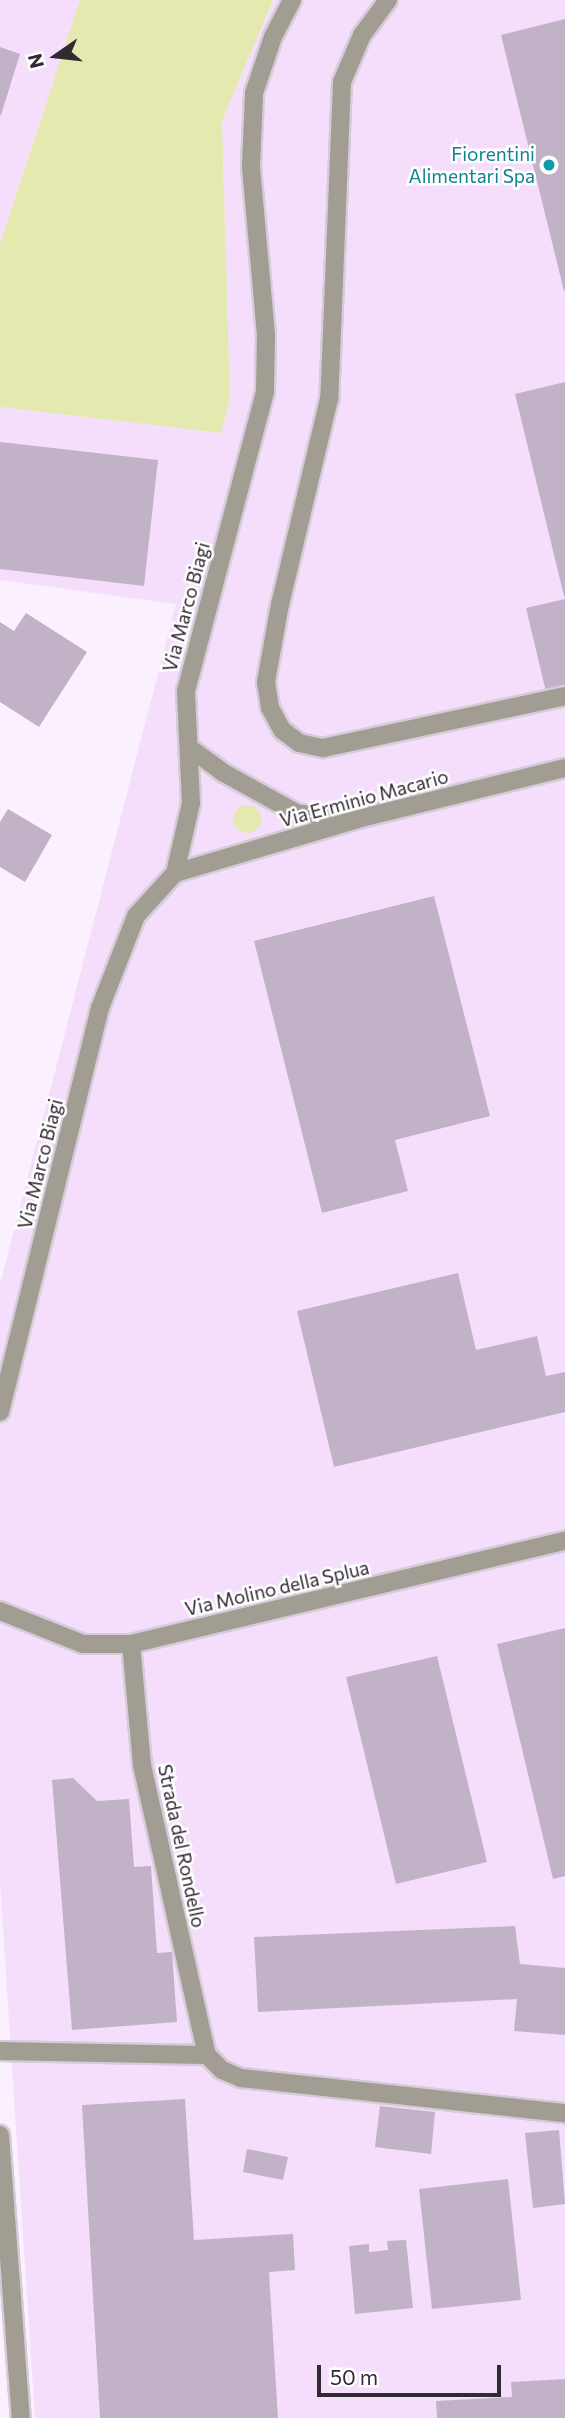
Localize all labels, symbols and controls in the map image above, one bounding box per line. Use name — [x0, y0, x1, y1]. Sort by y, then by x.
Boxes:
north arrow — [21, 21, 91, 91]
text: N — [22, 52, 48, 71]
place label: Fiorentini Alimentari Spa — [409, 143, 535, 187]
marker: Fiorentini Alimentari Spa — [541, 157, 557, 173]
street label: Via Marco Biagi — [158, 540, 214, 674]
street label: Via Erminio Macario — [277, 765, 451, 831]
street label: Via Marco Biagi — [13, 1097, 67, 1231]
street label: Via Molino della Splua — [183, 1556, 371, 1620]
street label: Strada del Rondello — [154, 1762, 210, 1930]
scale bar — [320, 2352, 504, 2396]
text: 50 m — [330, 2364, 378, 2389]

